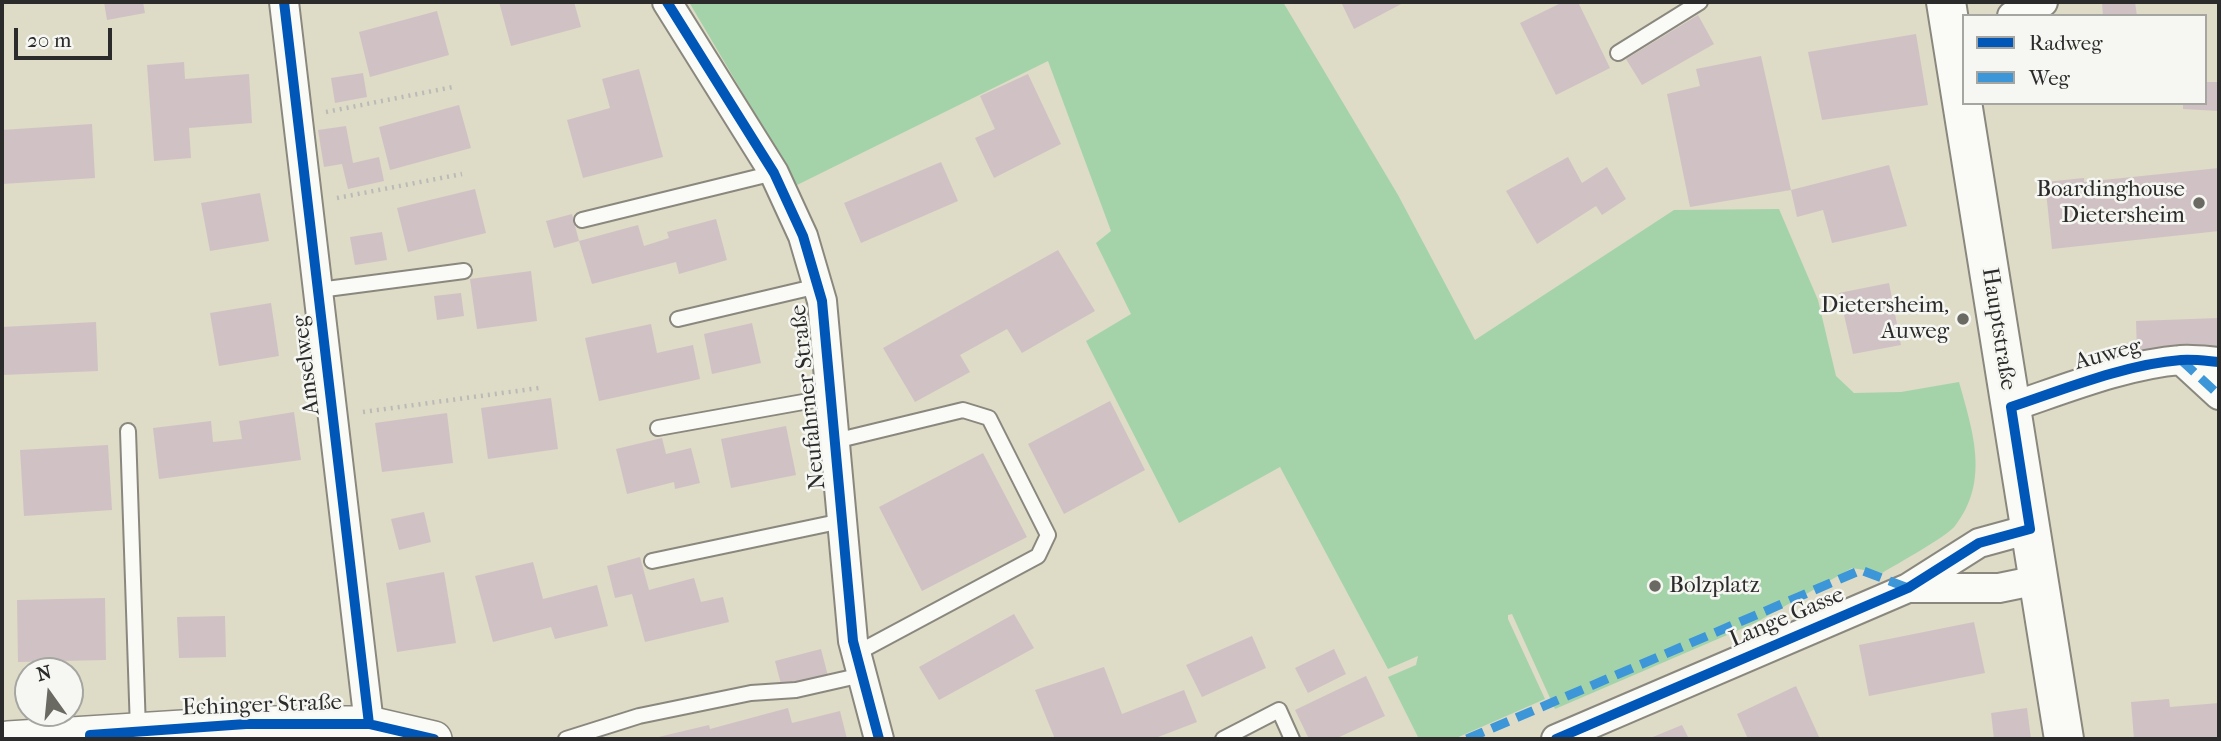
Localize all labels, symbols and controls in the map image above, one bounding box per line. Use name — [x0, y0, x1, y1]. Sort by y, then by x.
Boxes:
scale bar — [18, 14, 116, 58]
legend — [1962, 14, 2207, 105]
text: 20 m — [27, 28, 71, 52]
text: Radweg — [2029, 31, 2102, 55]
text: Weg — [2029, 66, 2070, 90]
place label: Boardinghouse Dietersheim — [2036, 176, 2185, 230]
marker: Boardinghouse Dietersheim — [2191, 195, 2207, 211]
street label: Hauptstraße — [1975, 266, 2021, 392]
place label: Dietersheim, Auweg — [1821, 292, 1949, 346]
street label: Neufahrner Straße — [786, 303, 832, 491]
marker: Dietersheim, Auweg — [1955, 311, 1971, 327]
street label: Amselweg — [287, 314, 327, 416]
street label: Auweg — [2072, 333, 2144, 377]
place label: Bolzplatz — [1669, 572, 1760, 600]
marker: Bolzplatz — [1647, 578, 1663, 594]
street label: Lange Gasse — [1726, 582, 1848, 654]
north arrow — [14, 657, 84, 727]
text: N — [34, 661, 54, 686]
street label: Echinger Straße — [182, 689, 342, 723]

